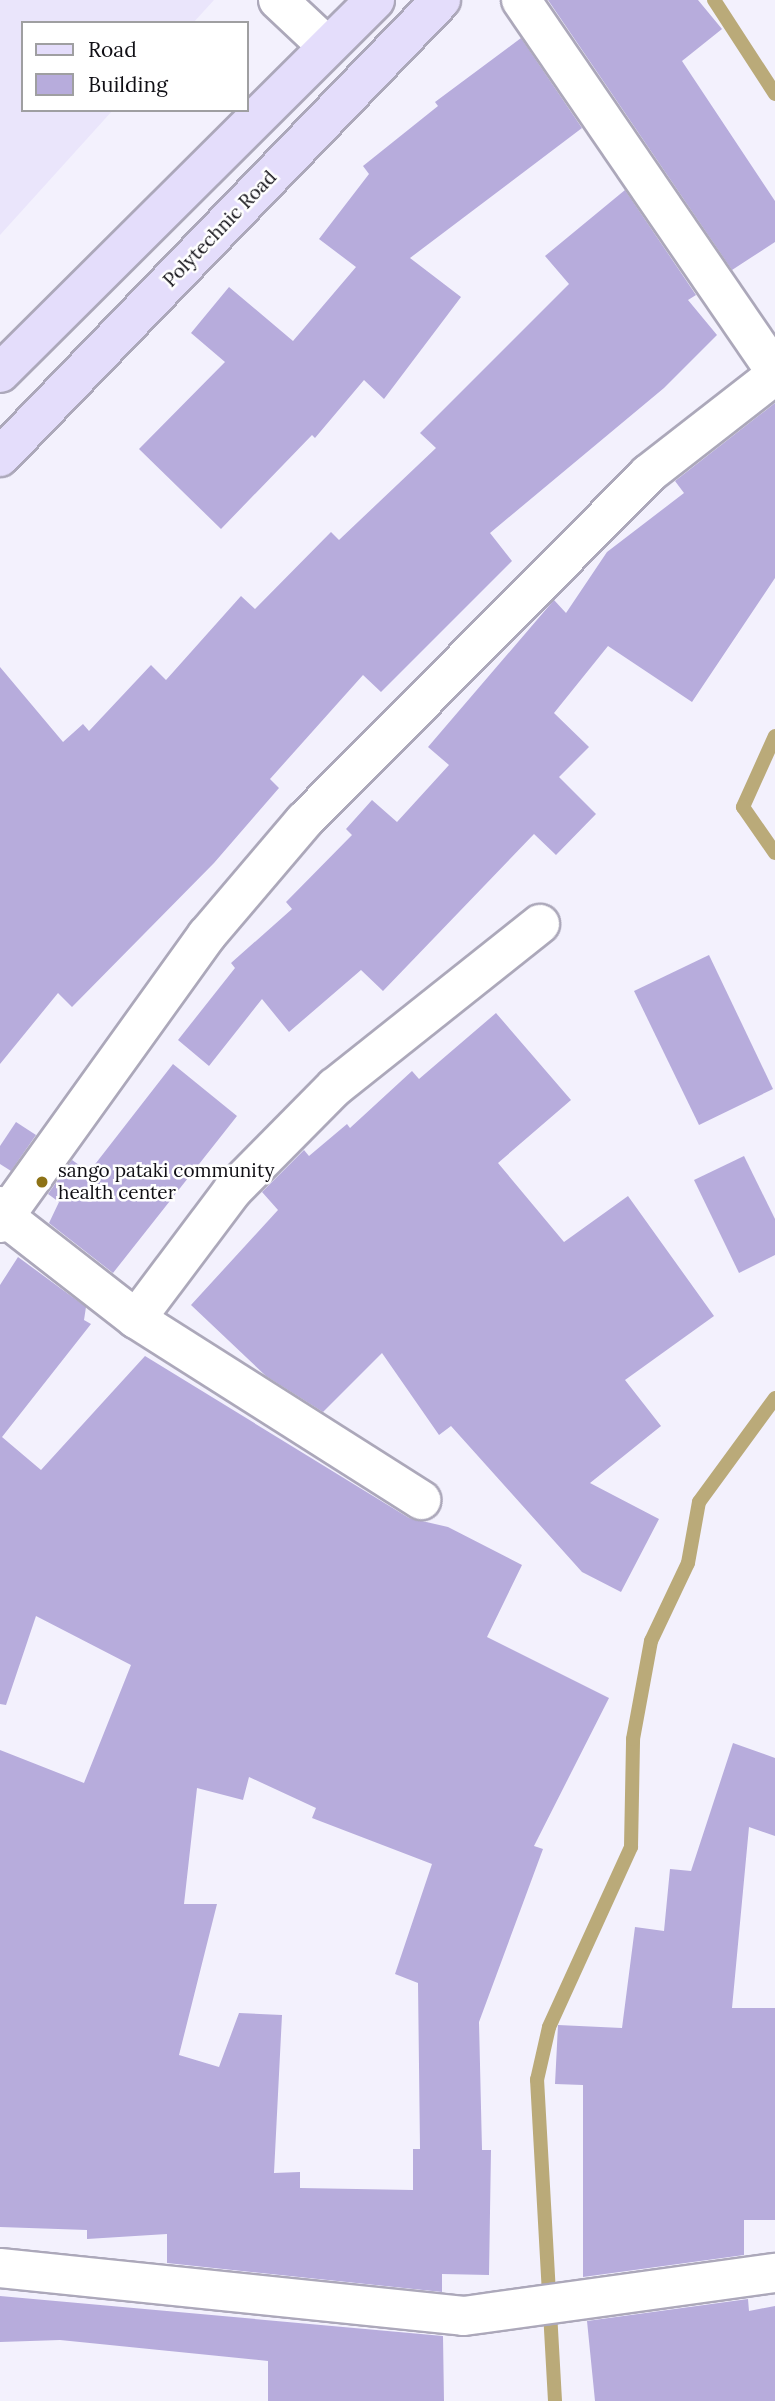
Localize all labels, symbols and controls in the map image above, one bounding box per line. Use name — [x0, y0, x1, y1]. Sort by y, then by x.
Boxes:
legend — [21, 21, 248, 112]
text: Road — [88, 36, 137, 63]
text: Building — [88, 71, 168, 98]
street label: Polytechnic Road — [159, 166, 281, 292]
place label: sango pataki community health center — [58, 1160, 274, 1204]
marker: sango pataki community health center — [32, 1172, 52, 1192]

